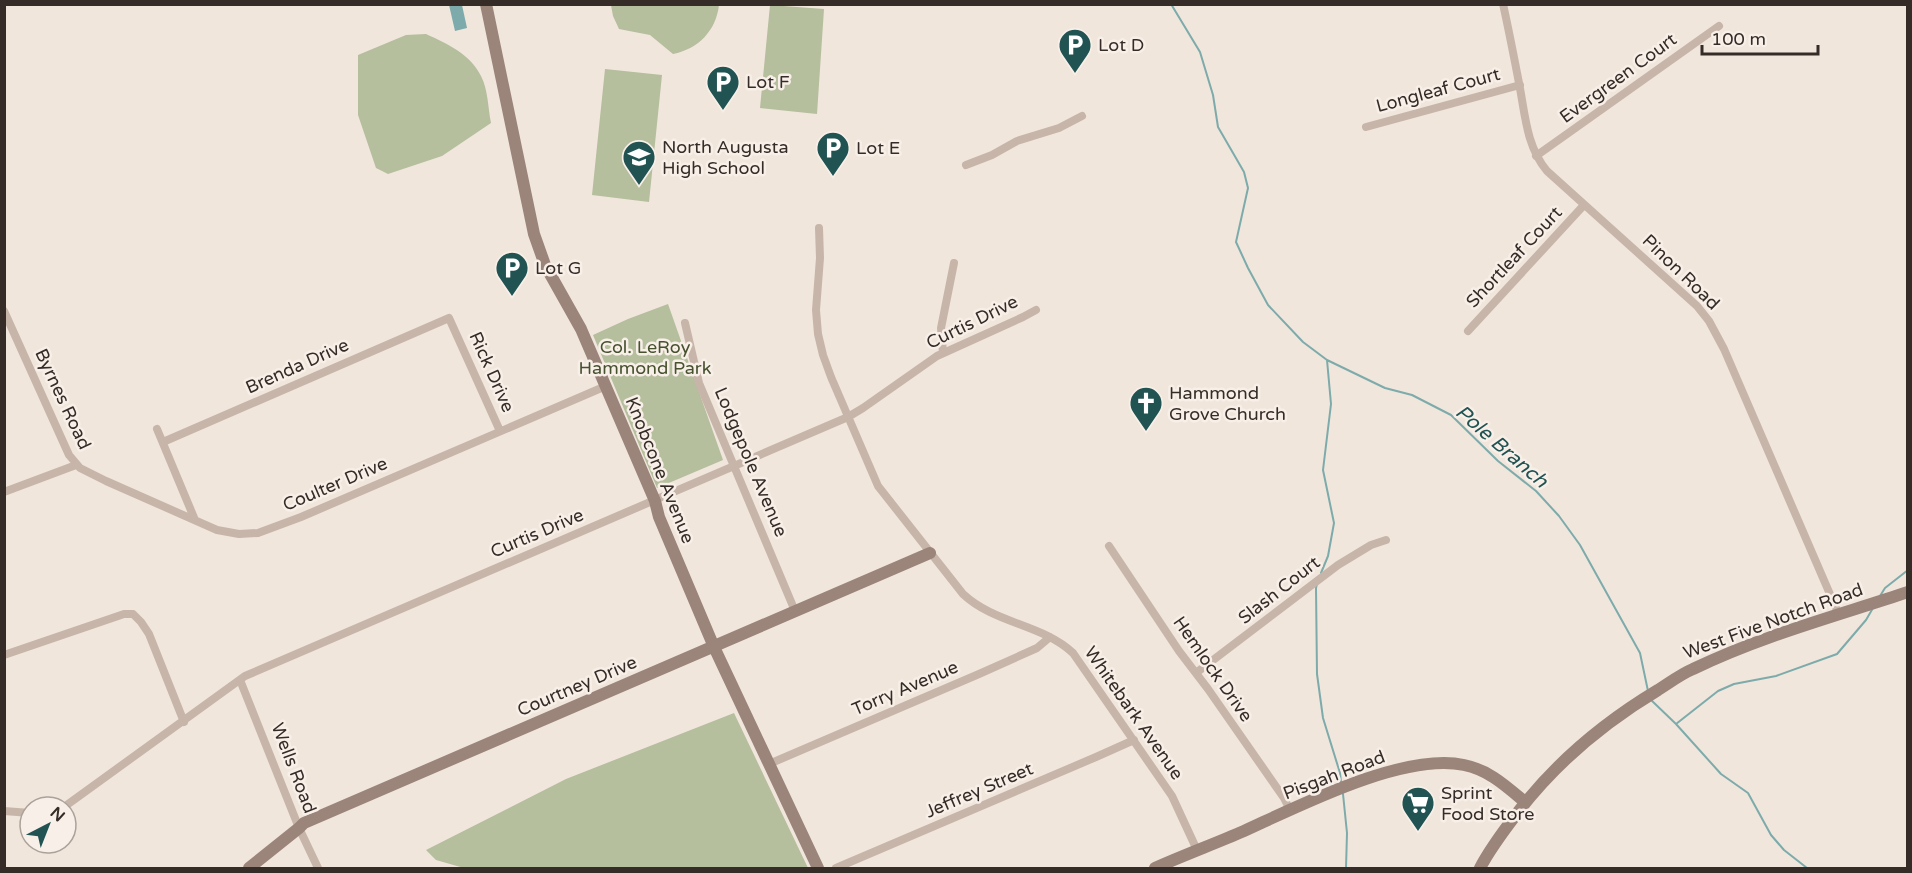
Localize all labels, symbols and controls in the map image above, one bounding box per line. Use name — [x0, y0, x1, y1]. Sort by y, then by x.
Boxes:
scale bar — [1702, 18, 1818, 56]
parking icon: Lot D — [1057, 27, 1093, 74]
street label: Evergreen Court — [1555, 28, 1681, 128]
text: 100 m — [1711, 28, 1766, 50]
place label: Lot D — [1098, 34, 1144, 56]
street label: Longleaf Court — [1374, 63, 1503, 117]
parking icon: Lot F — [705, 64, 741, 111]
place label: Lot F — [746, 71, 790, 93]
parking icon: Lot E — [815, 130, 851, 177]
place label: North Augusta High School — [662, 136, 789, 179]
place label: Lot E — [856, 137, 900, 159]
school or university icon: North Augusta High School — [621, 139, 657, 186]
street label: Shortleaf Court — [1461, 202, 1567, 312]
street label: Pinon Road — [1638, 230, 1724, 314]
parking icon: Lot G — [494, 250, 530, 297]
place label: Lot G — [535, 257, 581, 279]
street label: Curtis Drive — [923, 290, 1021, 354]
street label: Rick Drive — [465, 328, 519, 416]
street label: Brenda Drive — [242, 333, 352, 399]
park label: Col. LeRoy Hammond Park — [578, 336, 712, 379]
street label: Byrnes Road — [30, 345, 96, 453]
place label: Hammond Grove Church — [1169, 382, 1286, 425]
street label: Lodgepole Avenue — [710, 384, 792, 540]
church icon: Hammond Grove Church — [1128, 385, 1164, 432]
street label: Knobcone Avenue — [621, 394, 699, 546]
water label: Pole Branch — [1450, 400, 1553, 494]
street label: Coulter Drive — [279, 452, 391, 516]
street label: Curtis Drive — [487, 503, 587, 563]
street label: Slash Court — [1234, 551, 1324, 629]
street label: West Five Notch Road — [1680, 578, 1866, 664]
street label: Hemlock Drive — [1168, 612, 1258, 726]
street label: Whitebark Avenue — [1080, 642, 1188, 784]
street label: Courtney Drive — [514, 651, 640, 721]
street label: Torry Avenue — [849, 656, 961, 720]
street label: Wells Road — [267, 720, 321, 816]
street label: Pisgah Road — [1280, 745, 1388, 805]
street label: Jeffrey Street — [922, 757, 1036, 823]
place label: Sprint Food Store — [1441, 782, 1534, 825]
supermarket icon: Sprint Food Store — [1400, 785, 1436, 832]
north arrow — [18, 795, 78, 855]
text: N — [46, 803, 69, 826]

